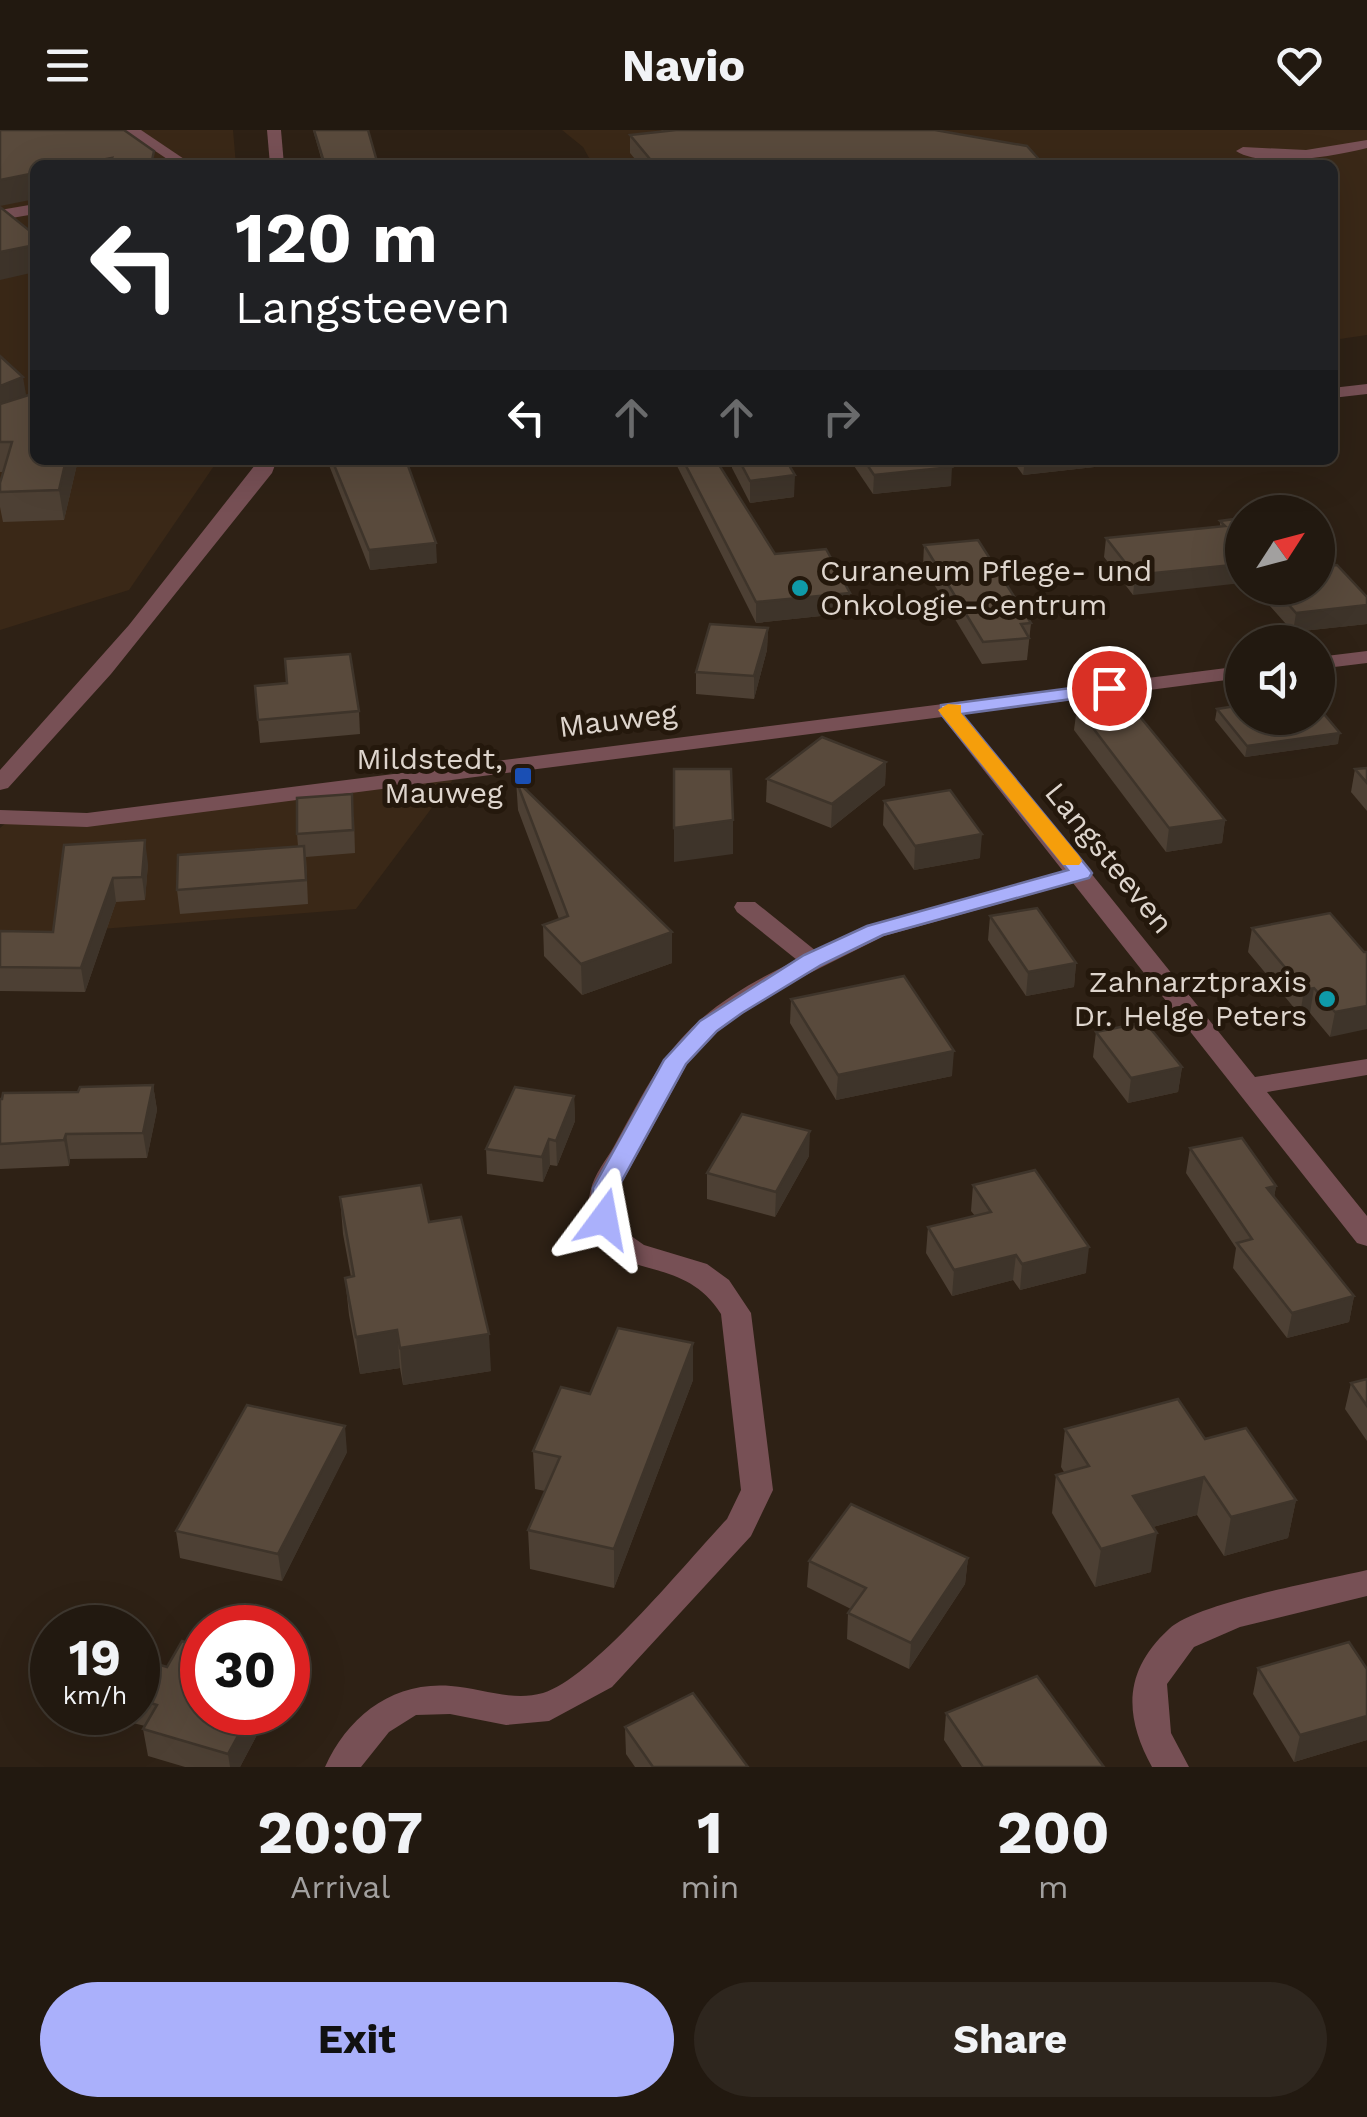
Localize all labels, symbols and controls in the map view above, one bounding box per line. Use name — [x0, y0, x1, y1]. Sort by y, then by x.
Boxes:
icon: menu — [40, 38, 95, 93]
icon: heart — [1272, 38, 1327, 93]
text: Navio — [622, 39, 745, 92]
text: 120 m — [235, 197, 438, 279]
icon: left — [70, 200, 200, 330]
text: Langsteeven — [235, 281, 510, 334]
icon: left — [499, 390, 554, 445]
icon: ahead — [604, 390, 659, 445]
icon: ahead — [709, 390, 764, 445]
icon: right — [814, 390, 869, 445]
north arrow — [1225, 495, 1335, 605]
map controls — [1225, 495, 1335, 735]
place label: Curaneum Pflege- und Onkologie-Centrum — [820, 553, 1152, 622]
marker: Curaneum Pflege- und Onkologie-Centrum — [789, 577, 811, 599]
button: sound — [1225, 625, 1335, 735]
pin — [1067, 646, 1152, 731]
icon: arrive — [1082, 661, 1137, 716]
street label: Mauweg — [557, 695, 679, 744]
place label: Mildstedt, Mauweg — [356, 741, 503, 810]
marker: Mildstedt, Mauweg — [512, 765, 534, 787]
street label: Langsteeven — [1038, 775, 1181, 940]
place label: Zahnarztpraxis Dr. Helge Peters — [1074, 964, 1307, 1033]
marker: Zahnarztpraxis Dr. Helge Peters — [1316, 988, 1338, 1010]
position arrow — [552, 1167, 656, 1271]
speed limit sign: 30 — [180, 1605, 310, 1735]
text: 19 — [69, 1628, 121, 1687]
text: km/h — [63, 1681, 127, 1710]
text: 20:07 — [257, 1797, 423, 1868]
text: 1 — [697, 1797, 723, 1868]
text: 200 — [997, 1797, 1110, 1868]
text: Arrival — [290, 1868, 390, 1906]
text: min — [681, 1868, 739, 1906]
text: m — [1038, 1868, 1068, 1906]
button: Exit — [40, 1982, 674, 2097]
button: Share — [694, 1982, 1327, 2097]

